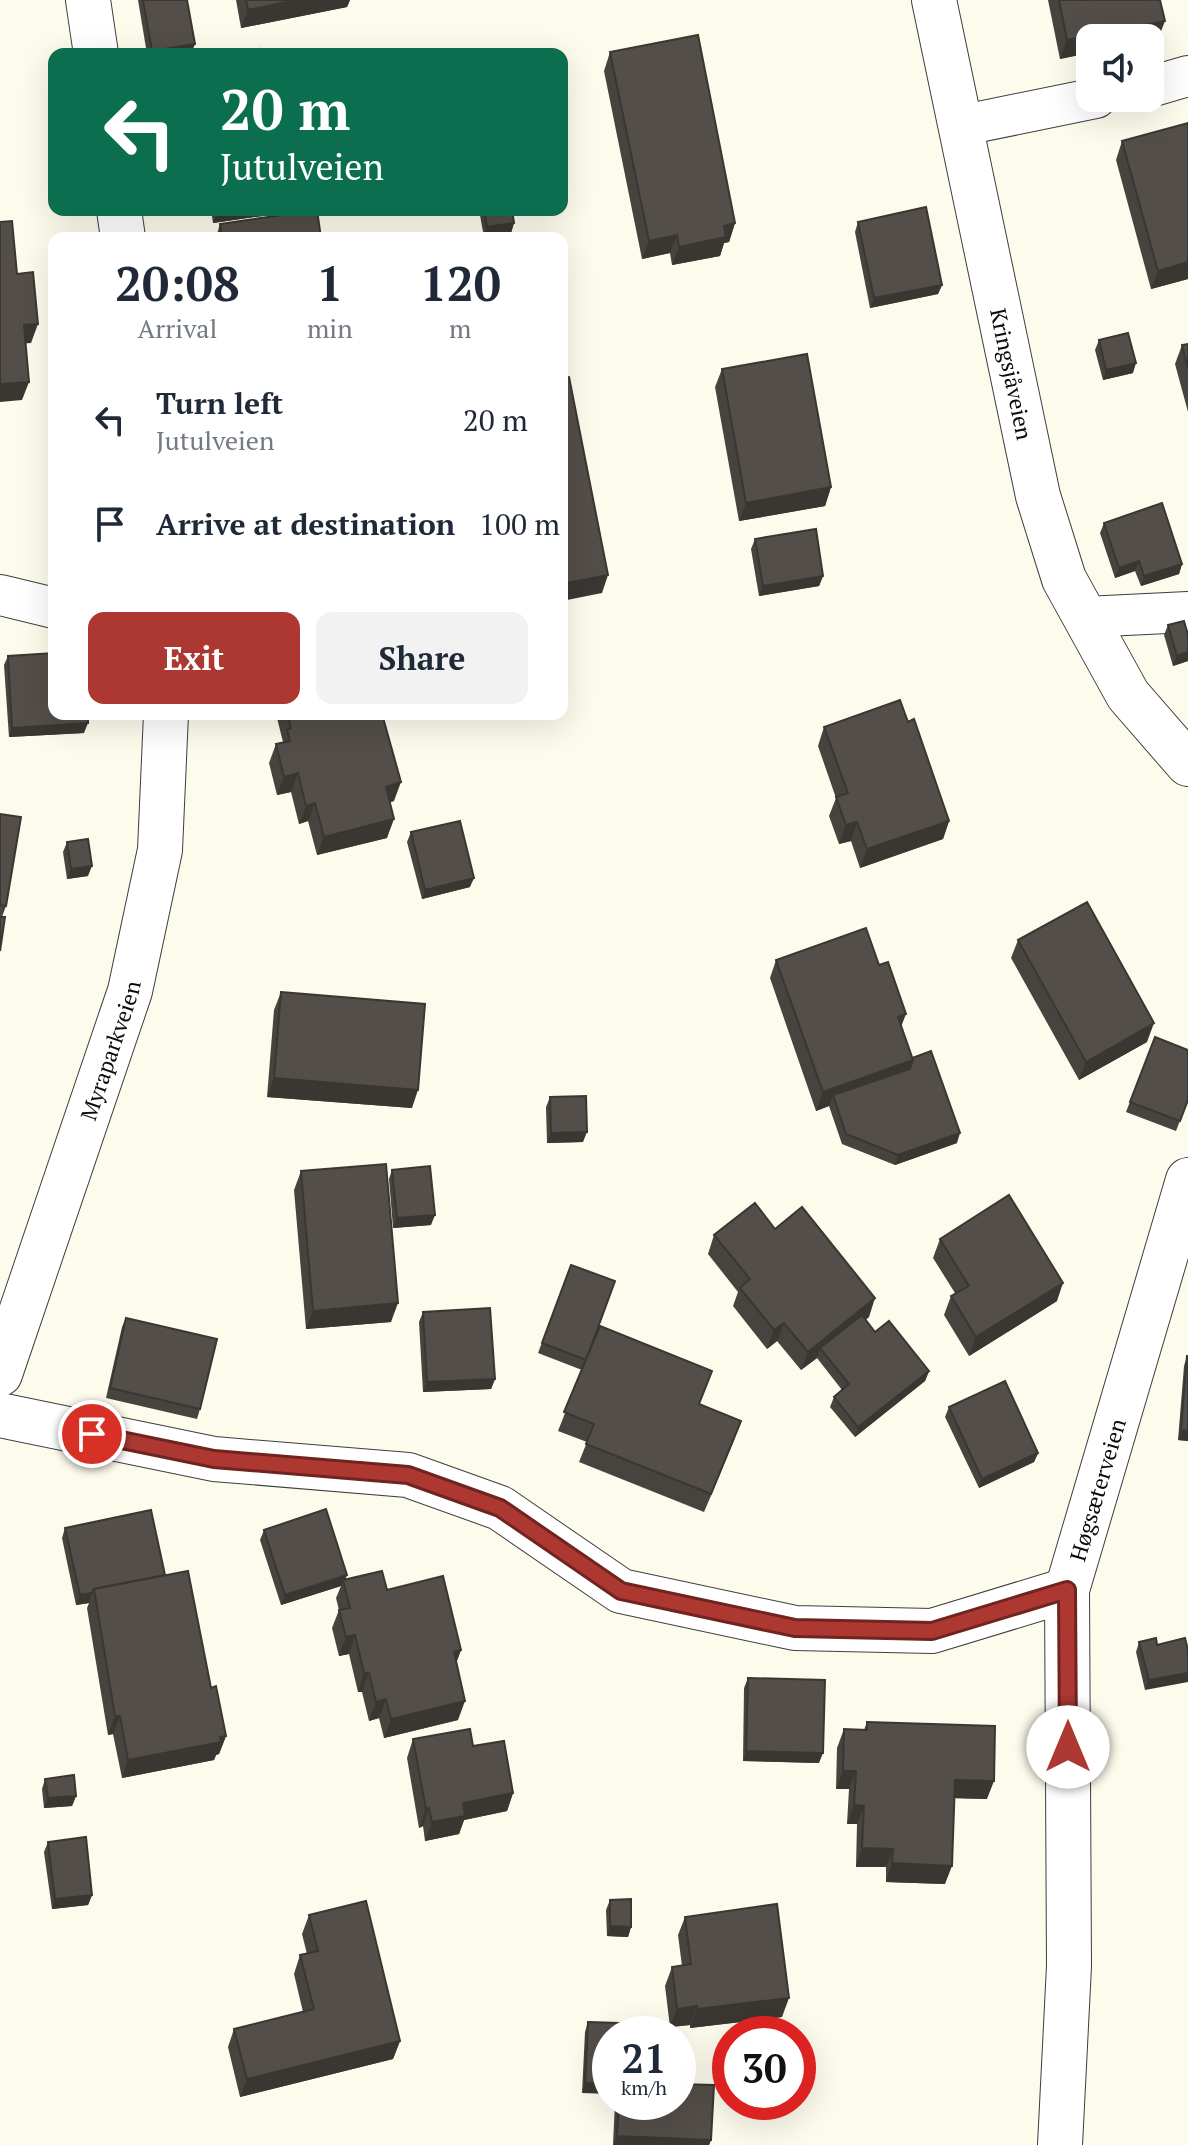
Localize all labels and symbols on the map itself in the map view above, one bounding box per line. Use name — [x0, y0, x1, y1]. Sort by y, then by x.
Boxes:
street label: Kringsjåveien — [984, 306, 1040, 442]
street label: Myraparkveien — [73, 978, 146, 1124]
pin — [58, 1400, 126, 1468]
street label: Høgsæterveien — [1062, 1415, 1131, 1564]
position arrow — [1026, 1705, 1110, 1789]
speed limit sign: 30 — [712, 2016, 816, 2120]

